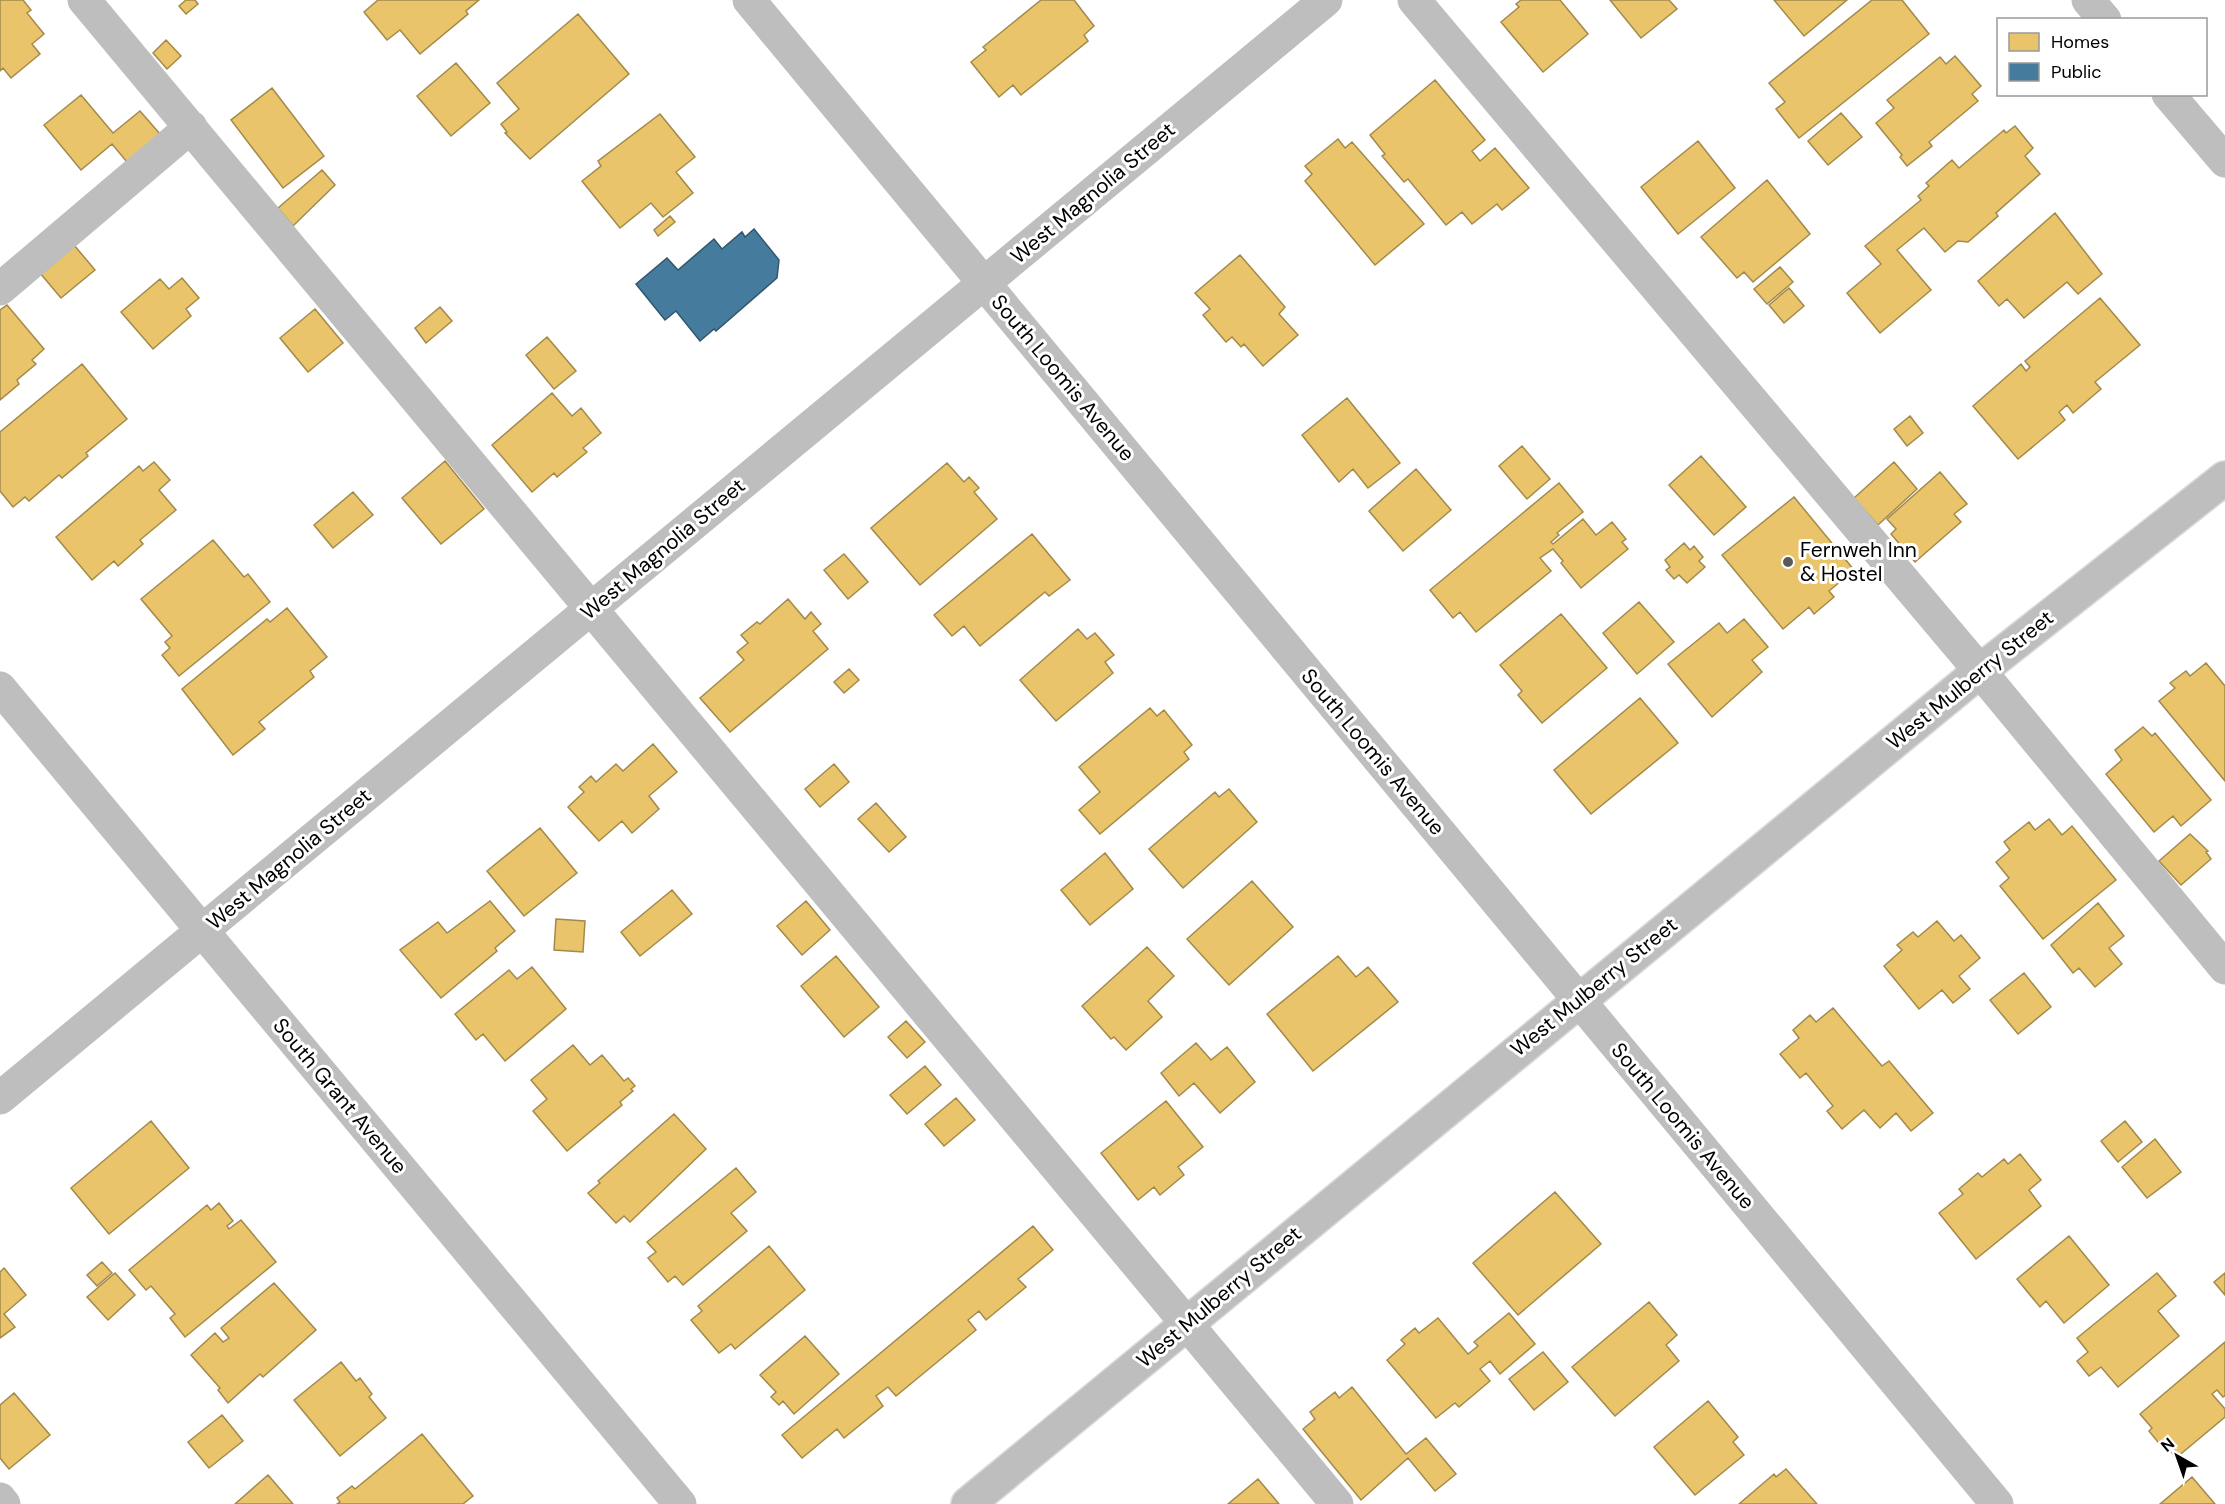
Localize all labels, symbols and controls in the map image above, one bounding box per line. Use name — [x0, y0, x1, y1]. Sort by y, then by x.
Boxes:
legend — [1997, 18, 2207, 96]
text: Homes — [2051, 30, 2109, 54]
text: Public — [2051, 60, 2102, 84]
street label: West Magnolia Street — [1005, 116, 1181, 270]
street label: South Loomis Avenue — [985, 289, 1141, 467]
street label: West Magnolia Street — [575, 472, 751, 626]
place label: Fernweh Inn & Hostel — [1800, 536, 1917, 588]
marker: Fernweh Inn & Hostel — [1781, 555, 1795, 569]
street label: West Mulberry Street — [1881, 604, 2059, 756]
street label: South Loomis Avenue — [1295, 663, 1451, 841]
street label: West Magnolia Street — [201, 782, 377, 936]
street label: West Mulberry Street — [1505, 911, 1683, 1063]
street label: South Grant Avenue — [267, 1012, 413, 1180]
street label: South Loomis Avenue — [1605, 1037, 1761, 1215]
street label: West Mulberry Street — [1131, 1220, 1307, 1374]
north arrow — [2147, 1426, 2207, 1486]
text: N — [2156, 1433, 2179, 1457]

